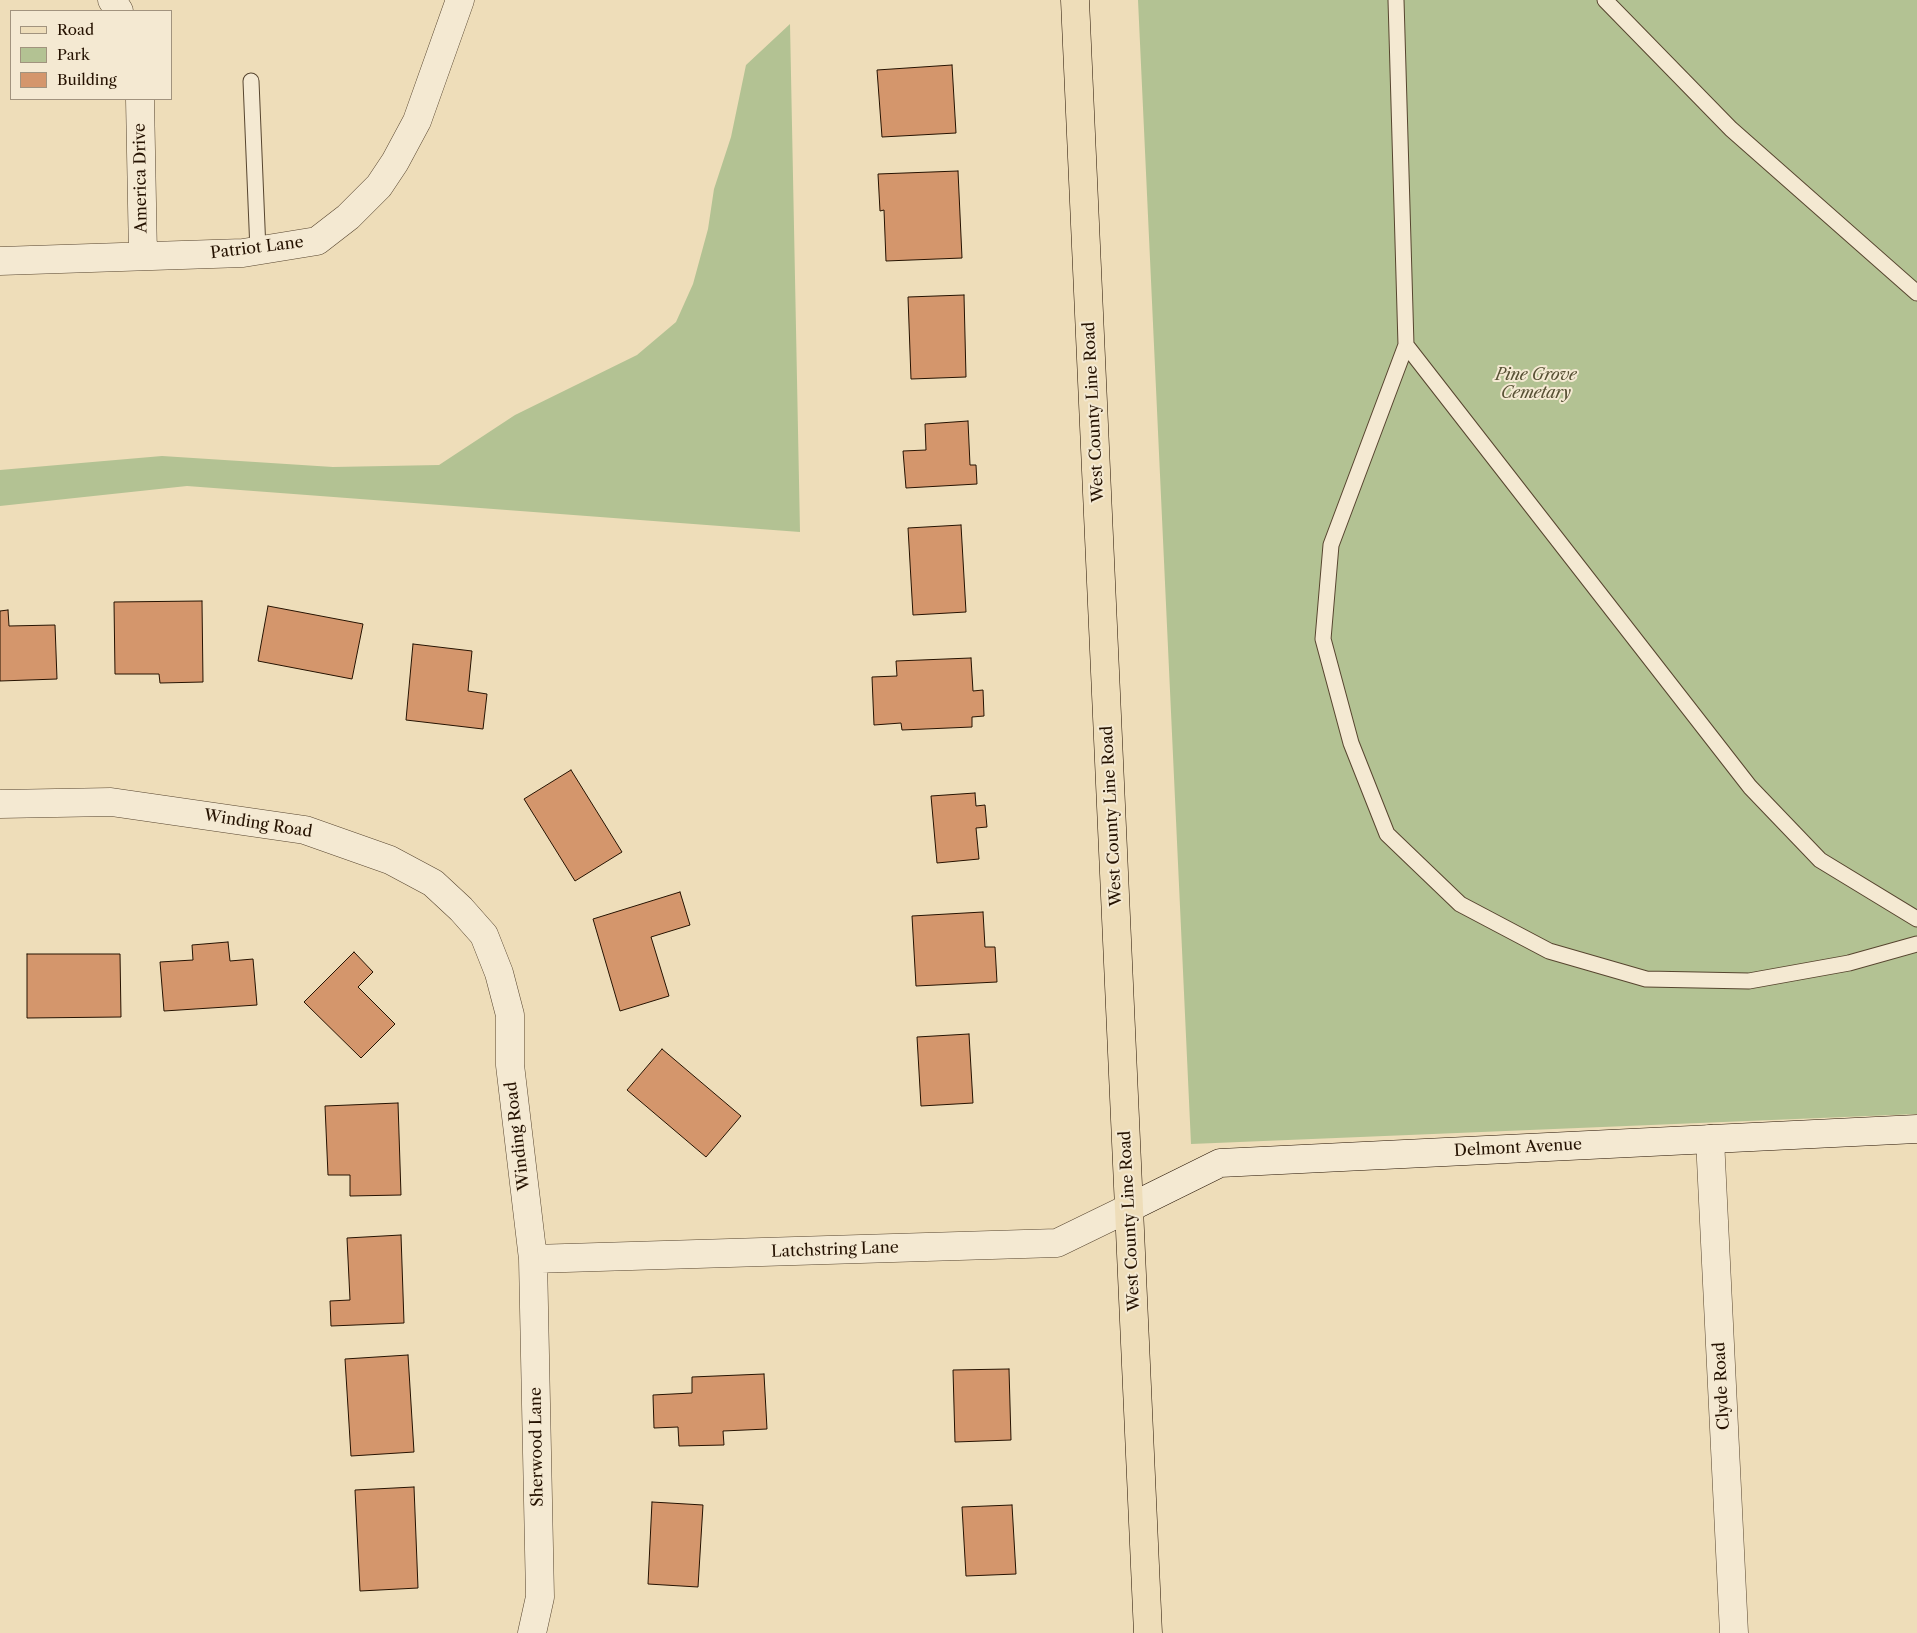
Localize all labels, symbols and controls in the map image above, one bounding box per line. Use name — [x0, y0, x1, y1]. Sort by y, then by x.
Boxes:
legend — [10, 10, 172, 100]
text: Road — [57, 20, 94, 39]
text: Park — [57, 45, 90, 64]
text: Building — [57, 70, 117, 89]
street label: America Drive — [130, 123, 152, 233]
street label: Patriot Lane — [209, 233, 305, 263]
street label: West County Line Road — [1080, 321, 1108, 503]
park label: Pine Grove Cemetary — [1495, 365, 1577, 403]
street label: West County Line Road — [1098, 725, 1126, 907]
street label: Winding Road — [203, 806, 313, 842]
street label: Winding Road — [502, 1081, 534, 1191]
street label: West County Line Road — [1116, 1130, 1144, 1312]
street label: Delmont Avenue — [1453, 1135, 1583, 1161]
street label: Latchstring Lane — [771, 1238, 899, 1262]
street label: Clyde Road — [1710, 1342, 1734, 1430]
street label: Sherwood Lane — [526, 1387, 548, 1507]

